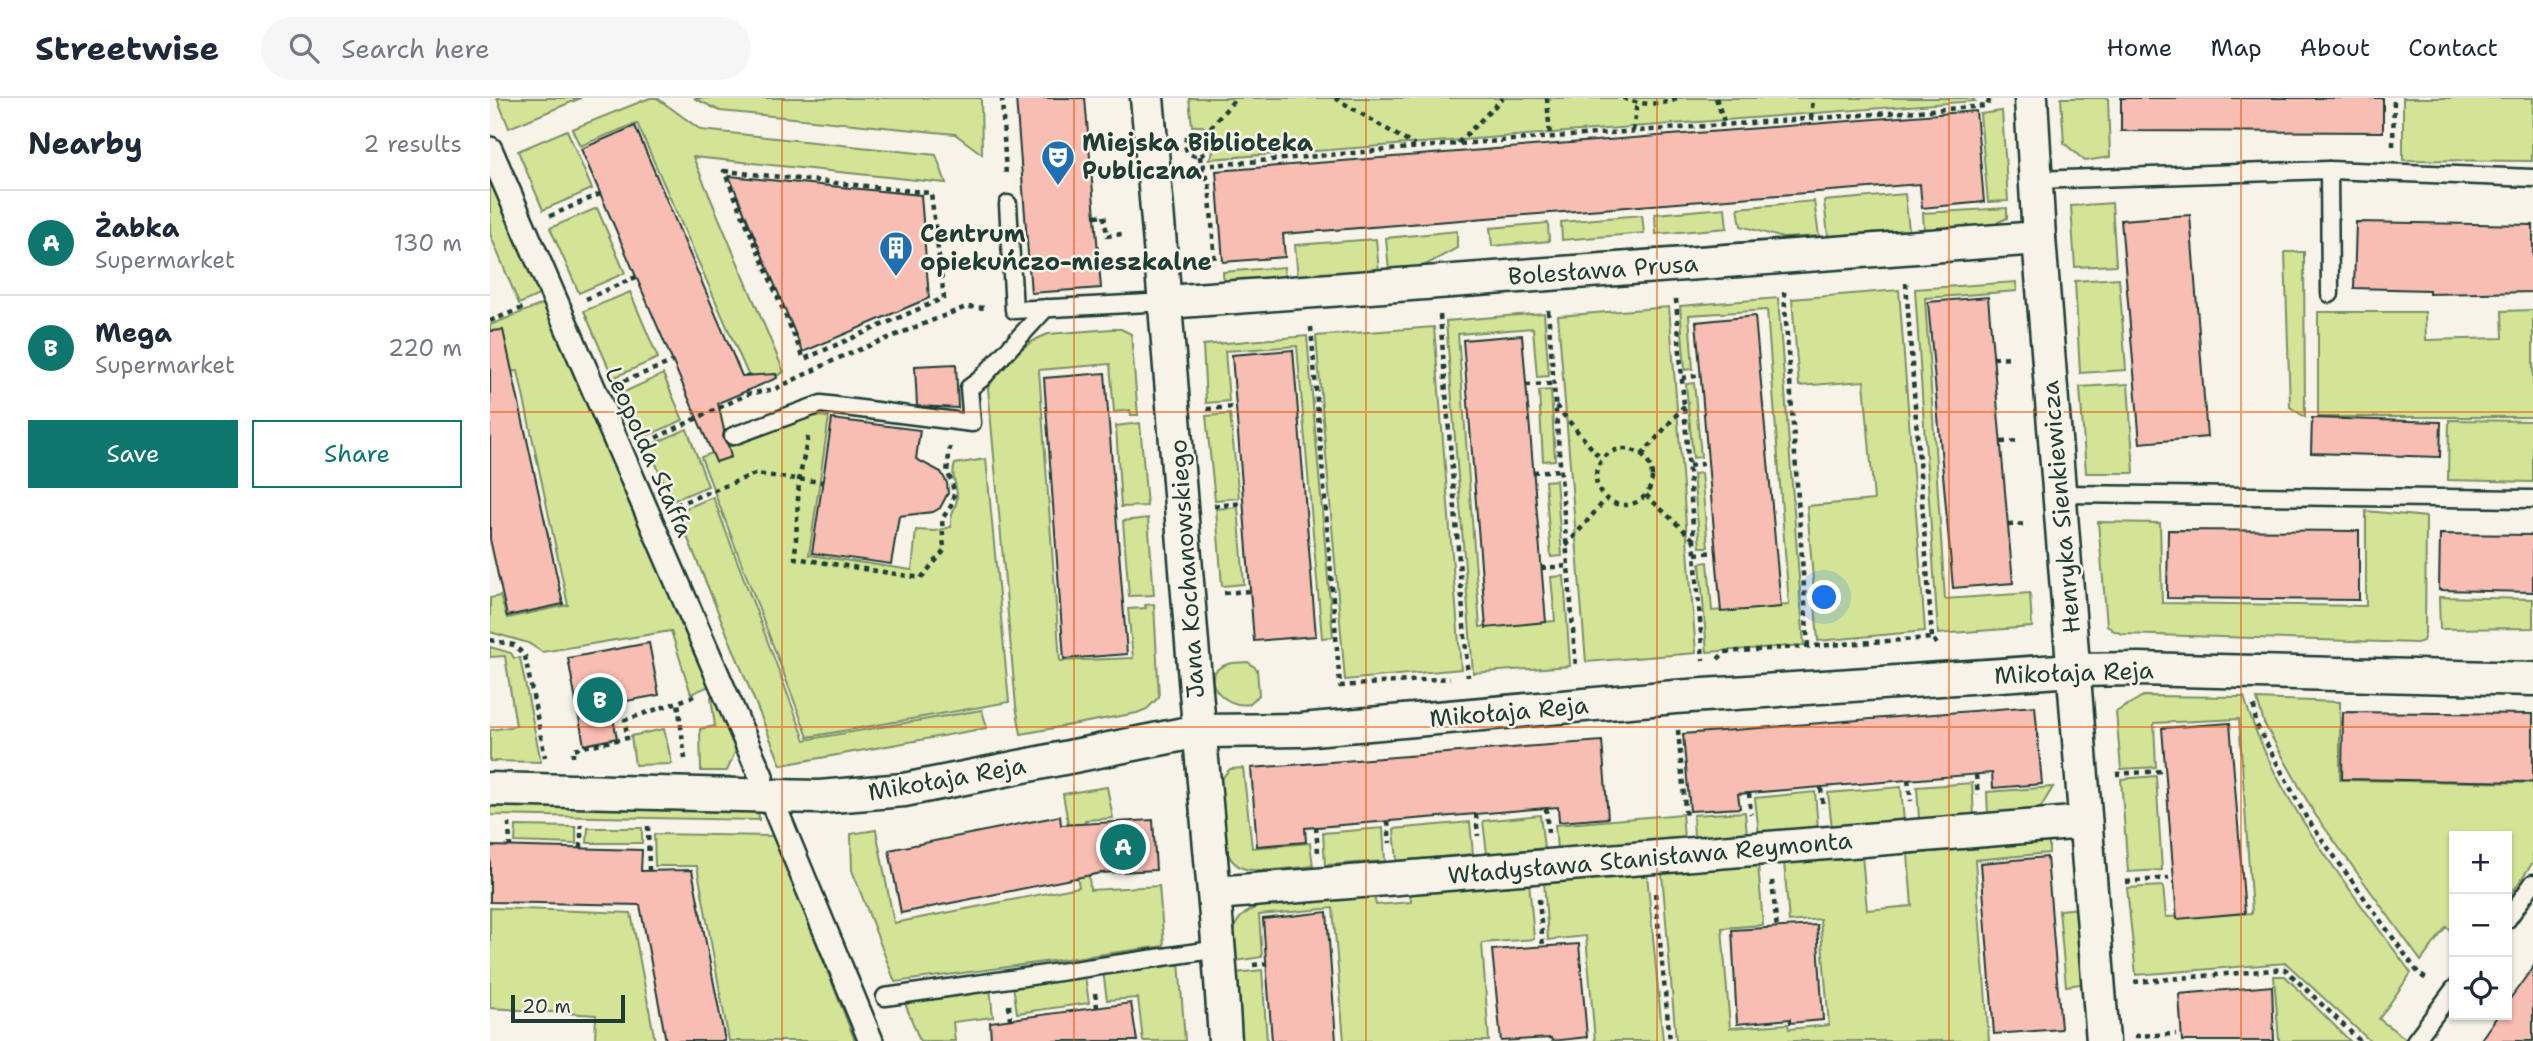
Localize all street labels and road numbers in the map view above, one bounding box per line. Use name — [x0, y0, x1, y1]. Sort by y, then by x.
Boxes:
street label: Bolesława Prusa — [1507, 247, 1699, 293]
street label: Leopolda Staffa — [597, 362, 701, 542]
street label: Henryka Sienkiewicza — [2034, 379, 2088, 635]
street label: Jana Kochanowskiego — [1162, 438, 1212, 700]
street label: Mikołaja Reja — [1994, 654, 2154, 692]
street label: Mikołaja Reja — [1428, 689, 1590, 735]
street label: Mikołaja Reja — [866, 749, 1028, 809]
street label: Władysława Stanisława Reymonta — [1446, 824, 1854, 892]

